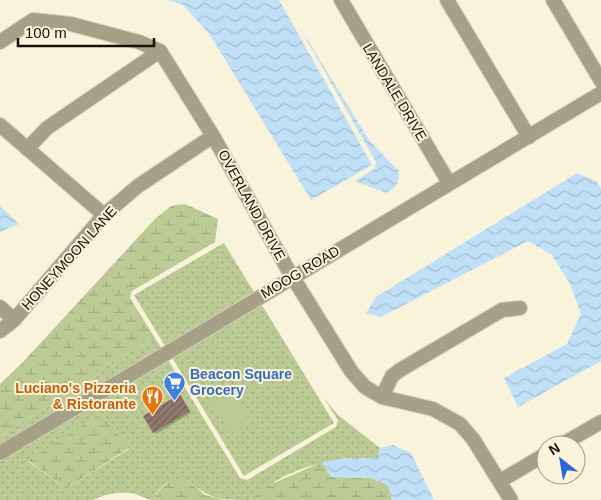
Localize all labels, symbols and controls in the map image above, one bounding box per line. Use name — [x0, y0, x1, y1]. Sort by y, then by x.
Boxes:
scale bar — [18, 15, 154, 47]
text: 100 m — [25, 24, 67, 41]
street label: LANDALE DRIVE — [360, 41, 430, 143]
street label: OVERLAND DRIVE — [215, 147, 289, 263]
street label: HONEYMOON LANE — [18, 203, 120, 313]
street label: MOOG ROAD — [258, 242, 342, 302]
place label: Beacon Square Grocery — [190, 366, 292, 398]
supermarket icon: Beacon Square Grocery — [162, 370, 186, 401]
place label: Luciano's Pizzeria & Ristorante — [15, 380, 136, 412]
restaurant icon: Luciano's Pizzeria & Ristorante — [140, 384, 164, 415]
north arrow — [536, 435, 586, 485]
text: N — [546, 439, 563, 458]

